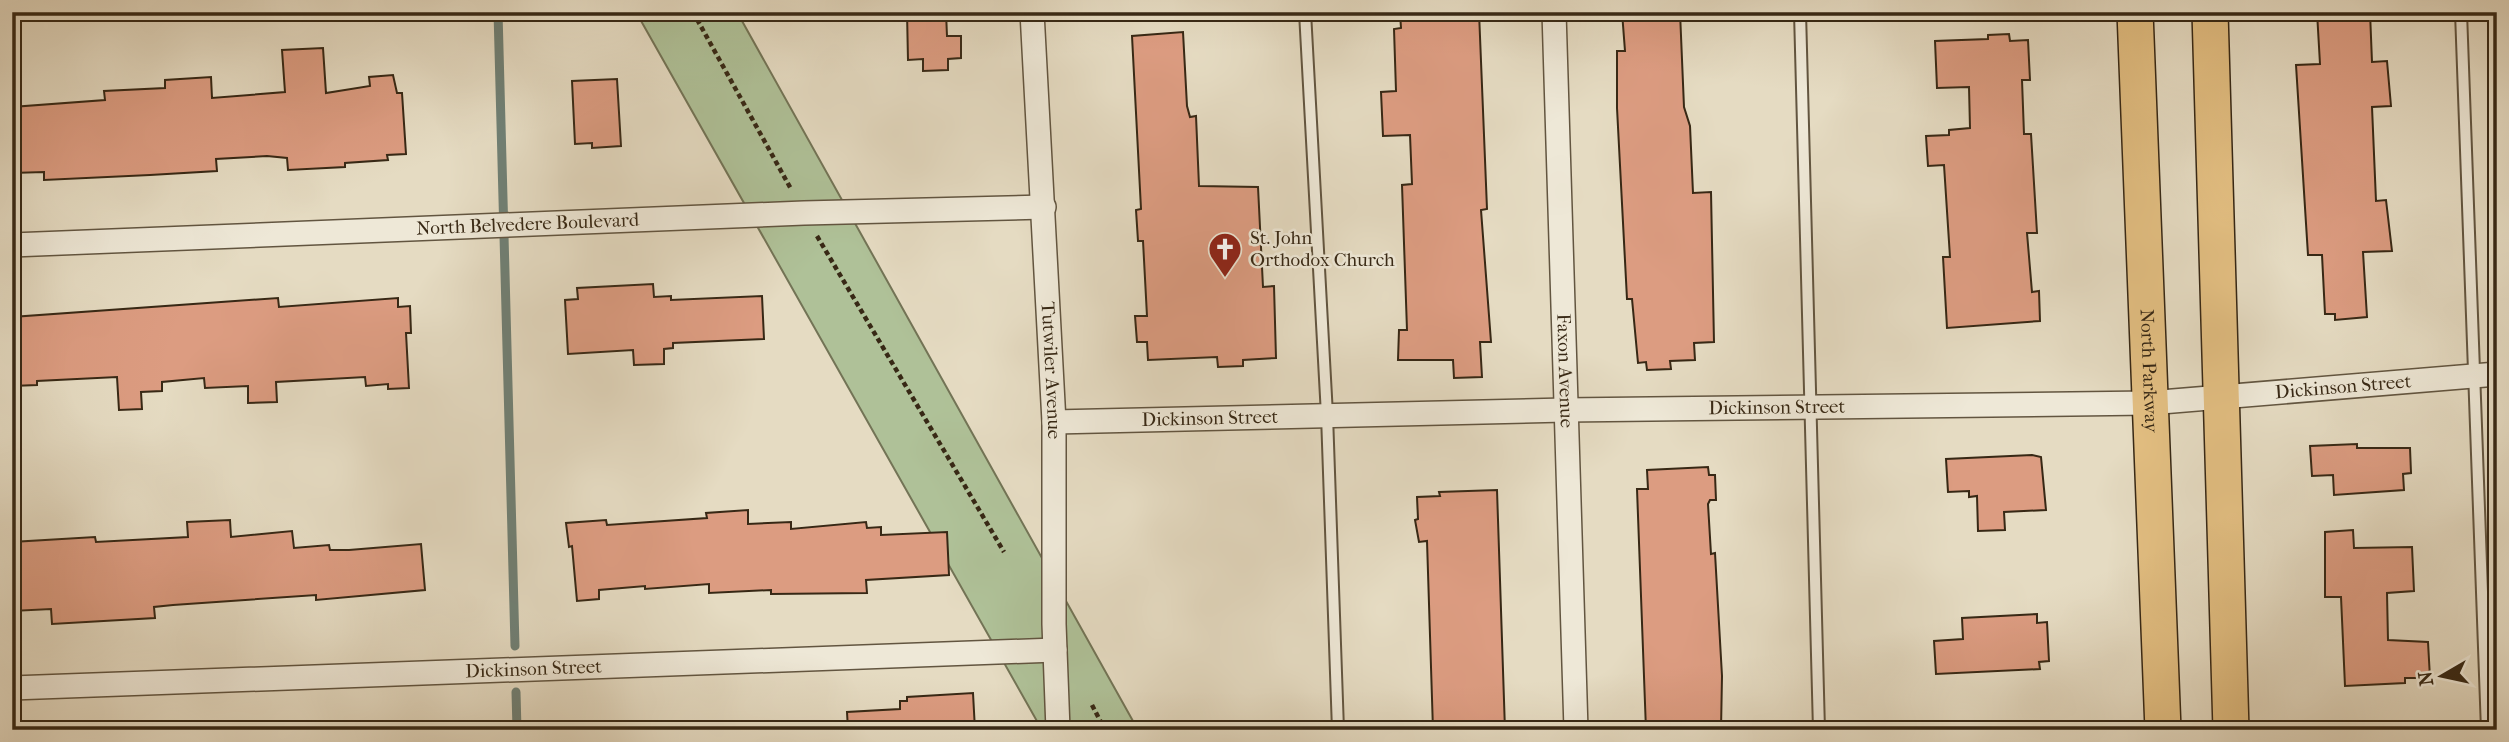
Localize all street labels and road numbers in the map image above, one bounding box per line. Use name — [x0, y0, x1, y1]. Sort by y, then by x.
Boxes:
street label: North Belvedere Boulevard — [416, 209, 640, 240]
street label: Tutwiler Avenue — [1037, 301, 1065, 439]
street label: North Parkway — [2136, 309, 2162, 434]
street label: Faxon Avenue — [1552, 313, 1578, 428]
street label: Dickinson Street — [2274, 370, 2412, 403]
street label: Dickinson Street — [1708, 396, 1845, 419]
street label: Dickinson Street — [1141, 406, 1279, 431]
street label: Dickinson Street — [465, 656, 603, 682]

